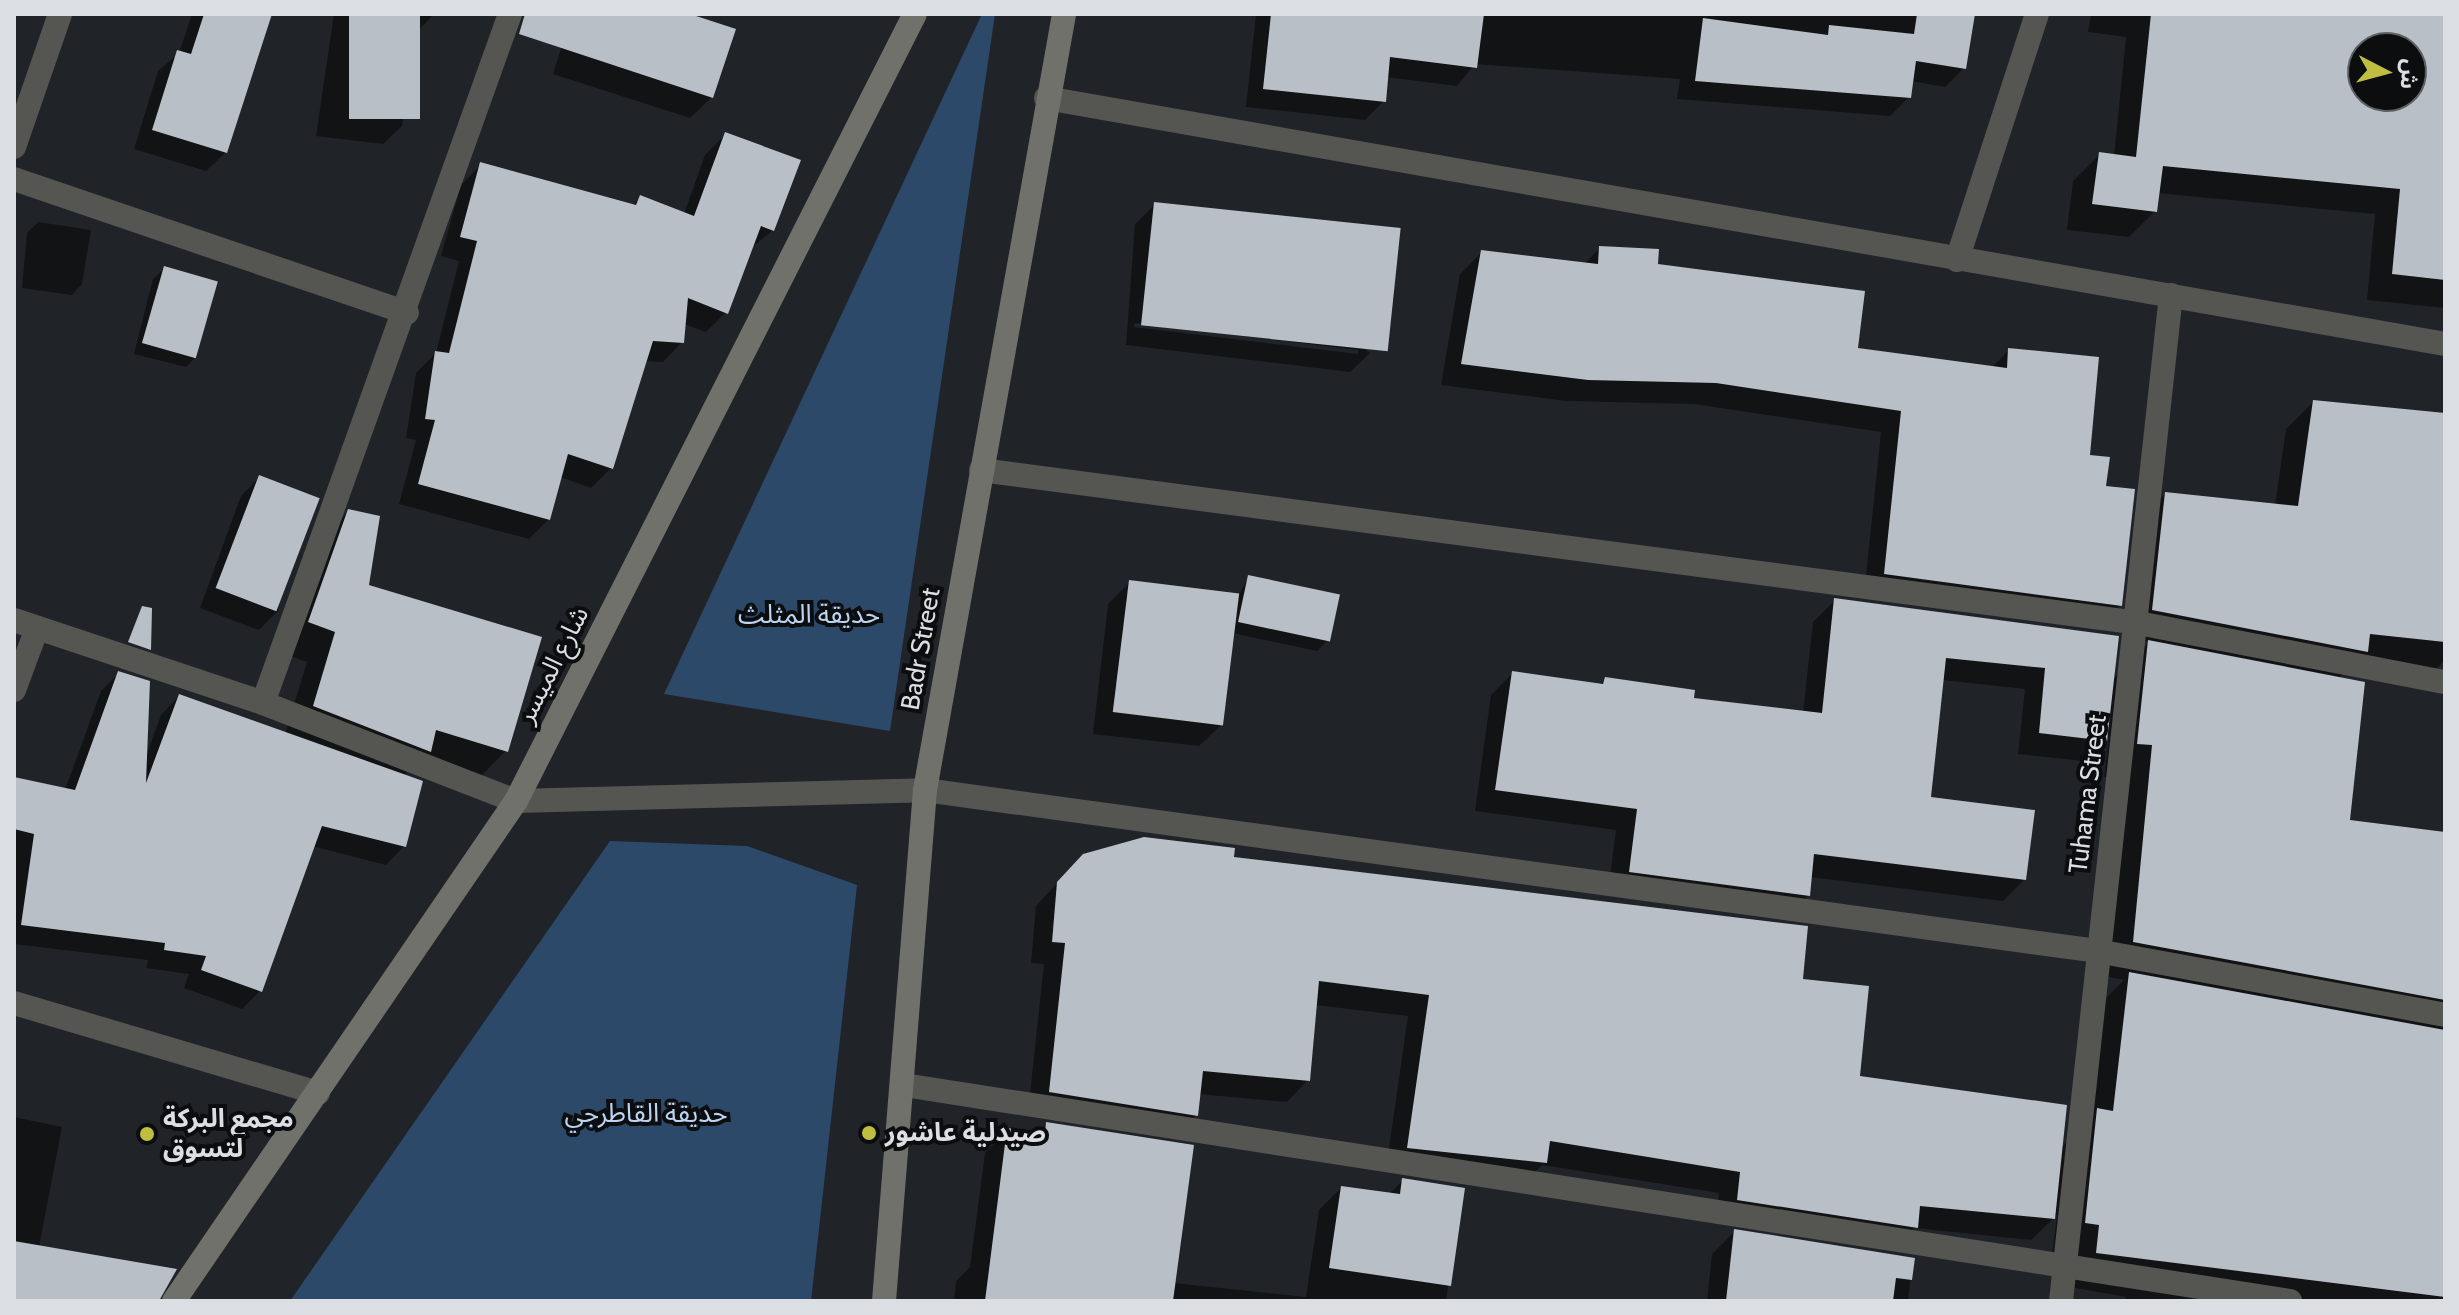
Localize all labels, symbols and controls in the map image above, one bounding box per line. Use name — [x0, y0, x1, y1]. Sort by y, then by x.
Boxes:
north arrow — [2347, 32, 2427, 112]
text: ش — [2394, 58, 2424, 91]
street label: Badr Street — [895, 586, 947, 712]
park label: حديقة المثلث — [738, 599, 880, 631]
street label: شارع الميسر — [510, 602, 596, 728]
street label: Tuhama Street — [2063, 713, 2113, 875]
park label: حديقة القاطرجي — [565, 1098, 727, 1130]
place label: مجمع البركة لتسوق — [163, 1103, 294, 1164]
place label: صيدلية عاشور — [885, 1117, 1046, 1149]
marker: صيدلية عاشور — [860, 1124, 878, 1142]
marker: مجمع البركة لتسوق — [138, 1125, 156, 1143]

